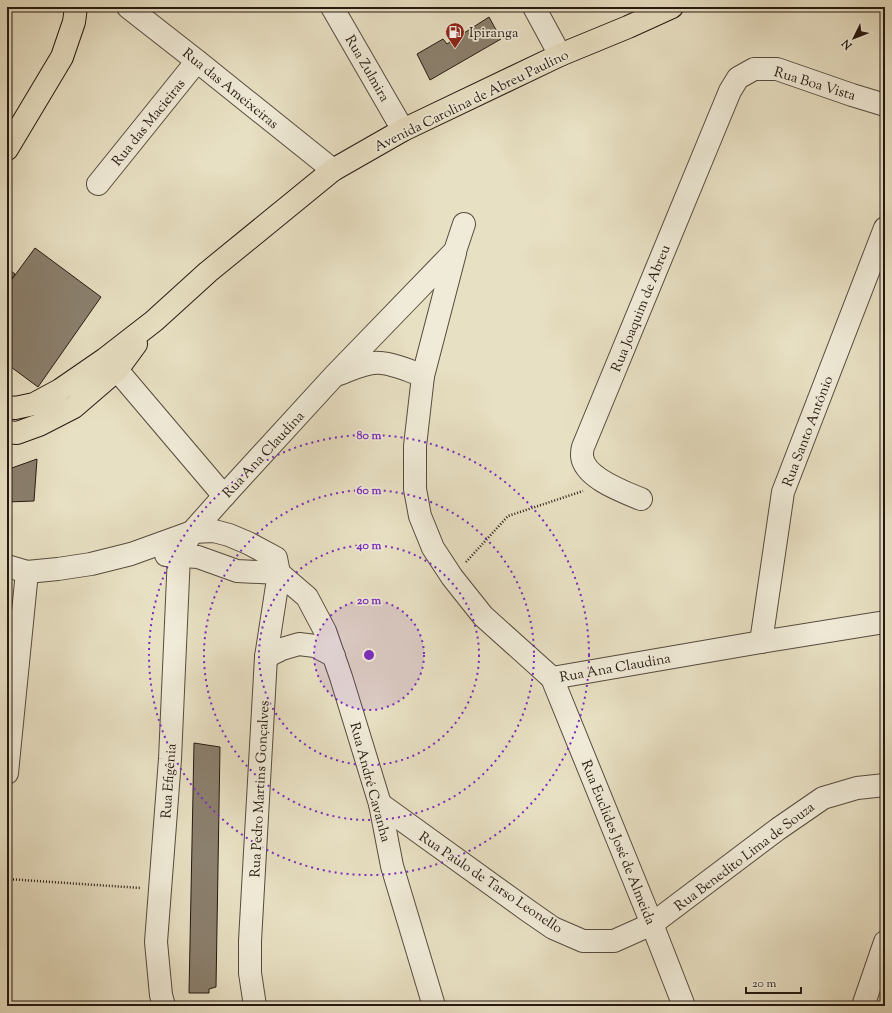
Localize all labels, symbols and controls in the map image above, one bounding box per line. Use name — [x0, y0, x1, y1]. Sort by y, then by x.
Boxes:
north arrow — [834, 18, 874, 58]
fuel station icon: Ipiranga — [444, 21, 466, 49]
place label: Ipiranga — [469, 24, 519, 44]
street label: Rua Zulmira — [339, 32, 394, 107]
text: N — [838, 35, 857, 54]
street label: Rua das Ameixeiras — [177, 45, 282, 135]
street label: Avenida Carolina de Abreu Paulino — [371, 46, 573, 158]
street label: Rua Boa Vista — [771, 63, 858, 107]
street label: Rua das Macieiras — [108, 75, 191, 171]
street label: Rua Joaquim de Abreu — [607, 242, 676, 375]
street label: Rua Santo Antônio — [779, 373, 839, 490]
street label: Rua Ana Claudina — [219, 407, 310, 503]
text: 80 m — [357, 427, 381, 445]
text: 60 m — [357, 482, 381, 500]
text: 40 m — [356, 537, 381, 555]
text: 20 m — [357, 592, 381, 610]
centre of rings — [362, 648, 376, 662]
street label: Rua Ana Claudina — [558, 649, 673, 689]
street label: Rua Pedro Martins Gonçalves — [246, 700, 276, 878]
street label: Rua André Cavanha — [343, 720, 395, 845]
street label: Rua Efigênia — [157, 742, 183, 819]
street label: Rua Euclides José de Almeida — [575, 757, 660, 929]
street label: Rua Benedito Lima de Souza — [671, 798, 820, 917]
street label: Rua Paulo de Tarso Leonello — [414, 828, 566, 940]
scale bar — [746, 969, 801, 995]
text: 20 m — [752, 975, 777, 993]

